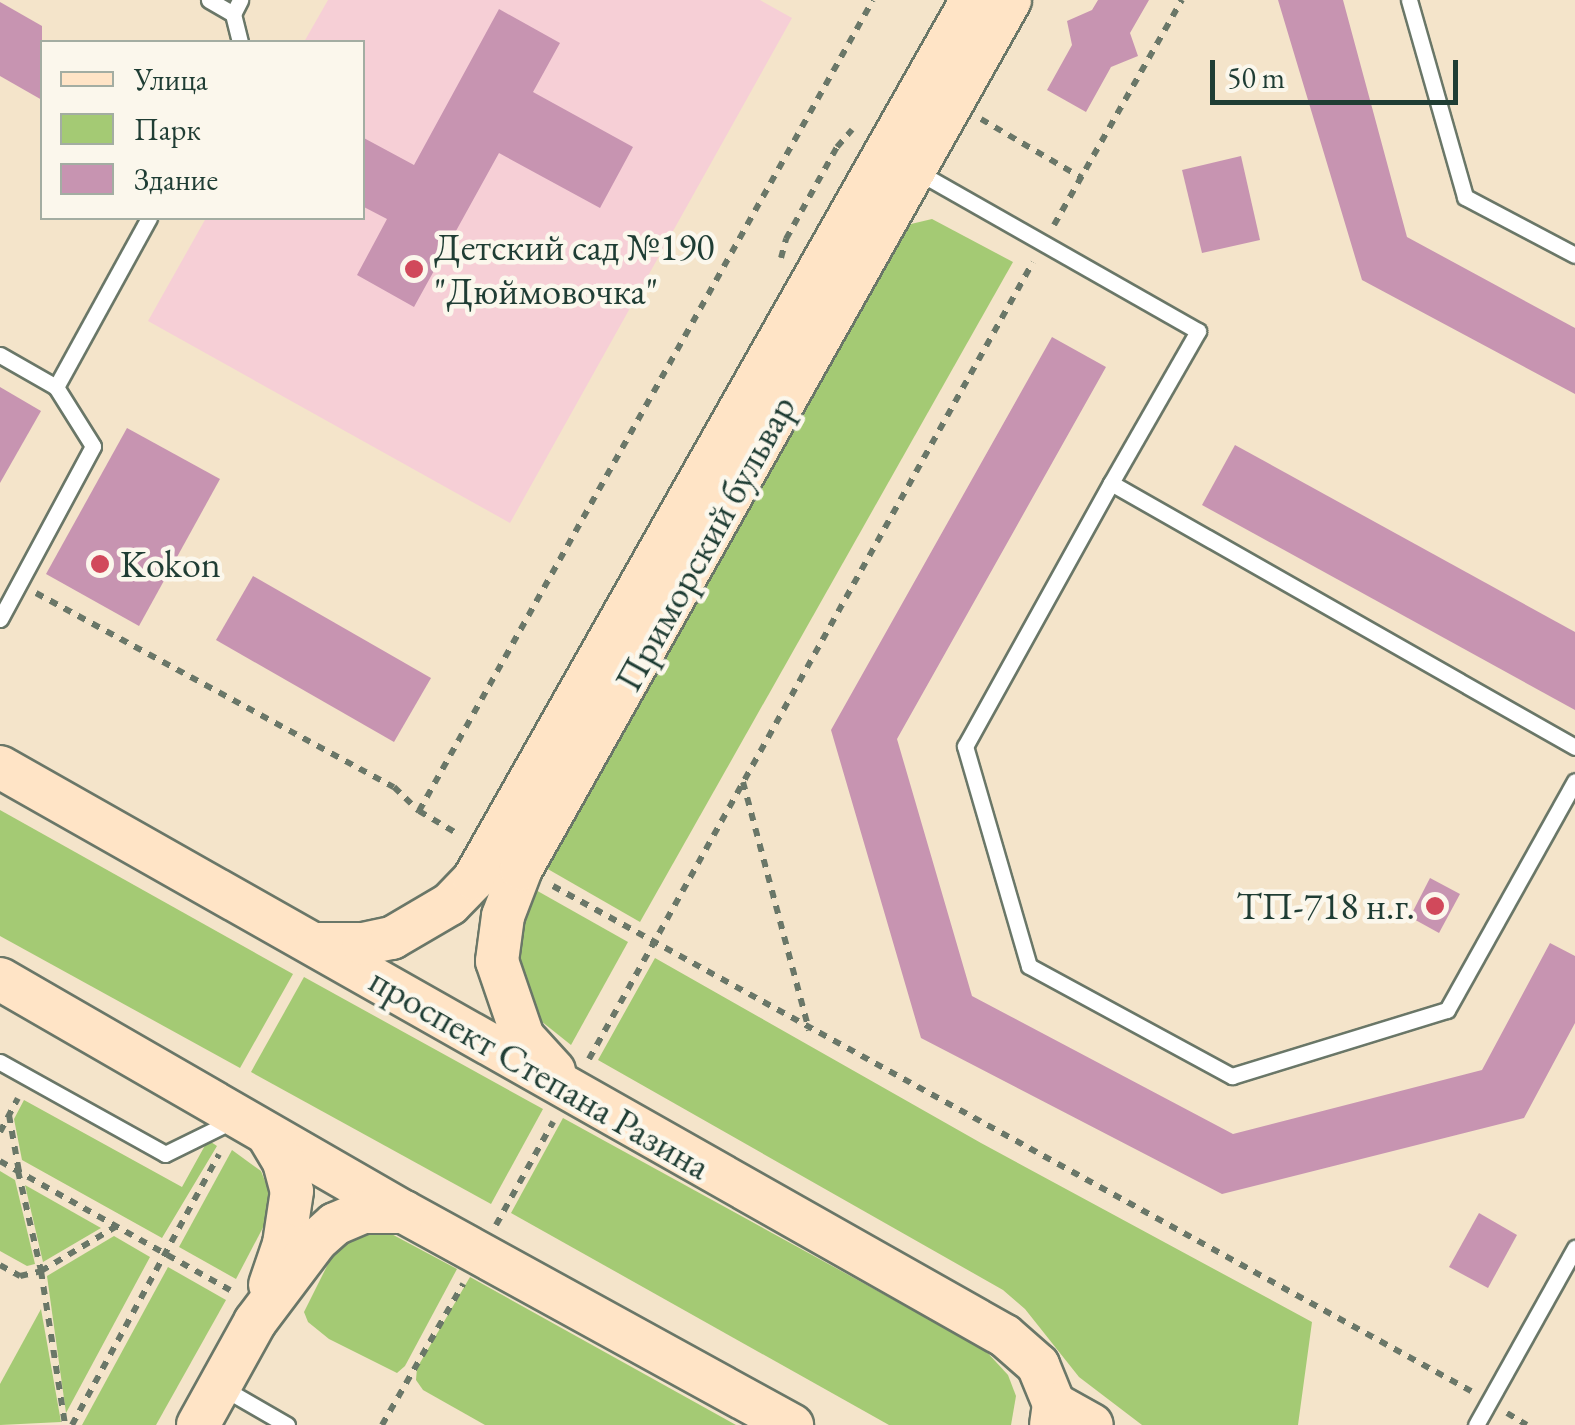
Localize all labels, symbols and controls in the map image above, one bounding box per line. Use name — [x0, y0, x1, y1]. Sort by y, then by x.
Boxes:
legend — [40, 40, 365, 220]
scale bar — [1215, 40, 1462, 102]
text: 50 m — [1227, 58, 1285, 97]
text: Улица — [134, 60, 208, 99]
text: Парк — [134, 110, 201, 149]
text: Здание — [134, 160, 218, 199]
place label: Детский сад №190 "Дюймовочка" — [434, 224, 715, 314]
marker: Детский сад №190 "Дюймовочка" — [403, 258, 425, 280]
street label: Приморский бульвар — [605, 387, 805, 699]
place label: Kokon — [120, 541, 221, 587]
marker: Kokon — [89, 553, 111, 575]
place label: ТП-718 н.г. — [1236, 883, 1415, 929]
marker: ТП-718 н.г. — [1424, 895, 1446, 917]
street label: проспект Степана Разина — [362, 957, 718, 1189]

